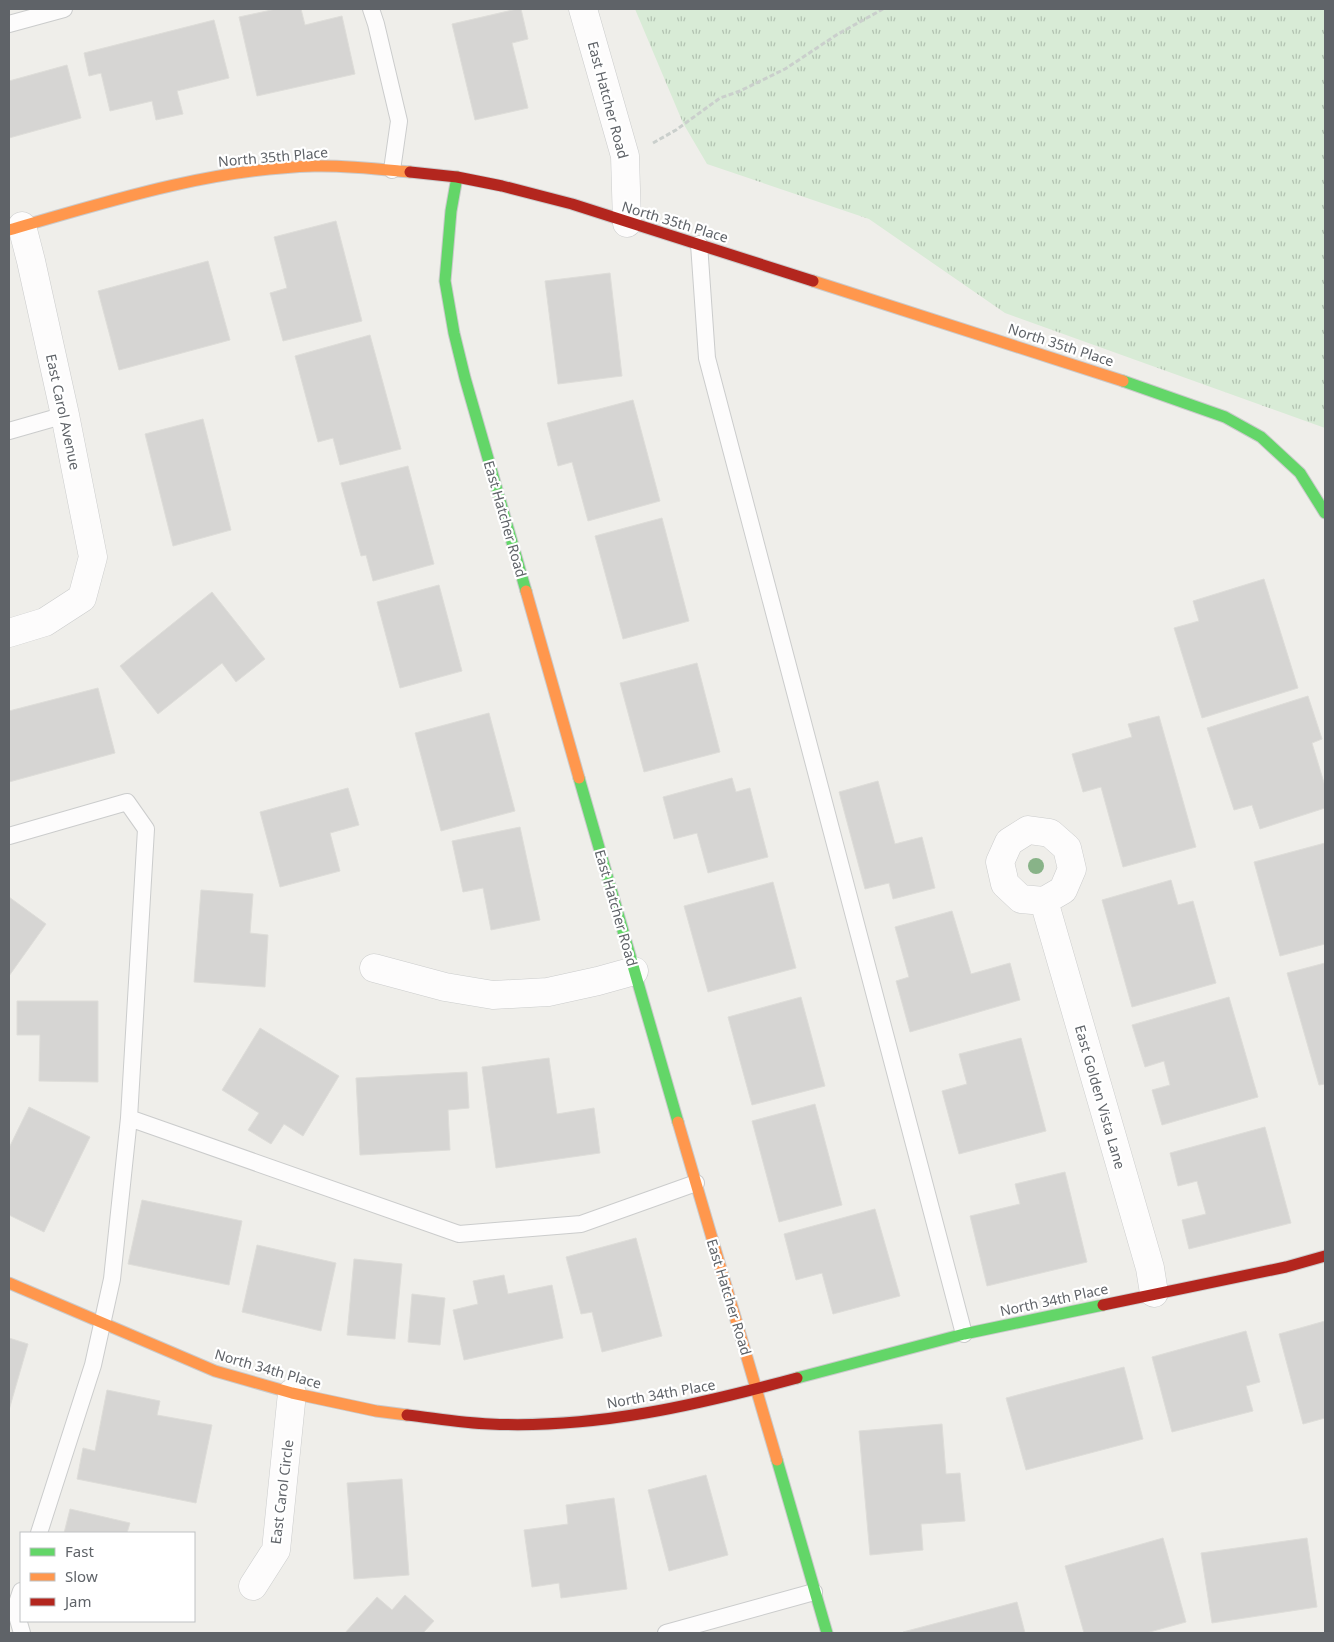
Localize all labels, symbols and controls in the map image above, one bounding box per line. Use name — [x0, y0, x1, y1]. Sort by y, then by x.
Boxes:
street label: East Hatcher Road — [584, 39, 633, 161]
street label: North 35th Place — [217, 142, 329, 171]
street label: North 35th Place — [620, 196, 731, 247]
street label: North 35th Place — [1006, 318, 1117, 371]
street label: East Carol Avenue — [42, 352, 85, 472]
street label: East Hatcher Road — [480, 458, 531, 579]
street label: East Hatcher Road — [591, 847, 642, 968]
street label: East Golden Vista Lane — [1071, 1023, 1130, 1171]
street label: East Hatcher Road — [703, 1236, 756, 1357]
street label: North 34th Place — [998, 1279, 1110, 1320]
street label: North 34th Place — [213, 1344, 324, 1393]
street label: North 34th Place — [605, 1375, 717, 1412]
street label: East Carol Circle — [266, 1438, 297, 1545]
legend — [20, 1532, 195, 1622]
text: Fast — [65, 1541, 94, 1561]
text: Slow — [65, 1566, 98, 1586]
text: Jam — [63, 1591, 92, 1611]

